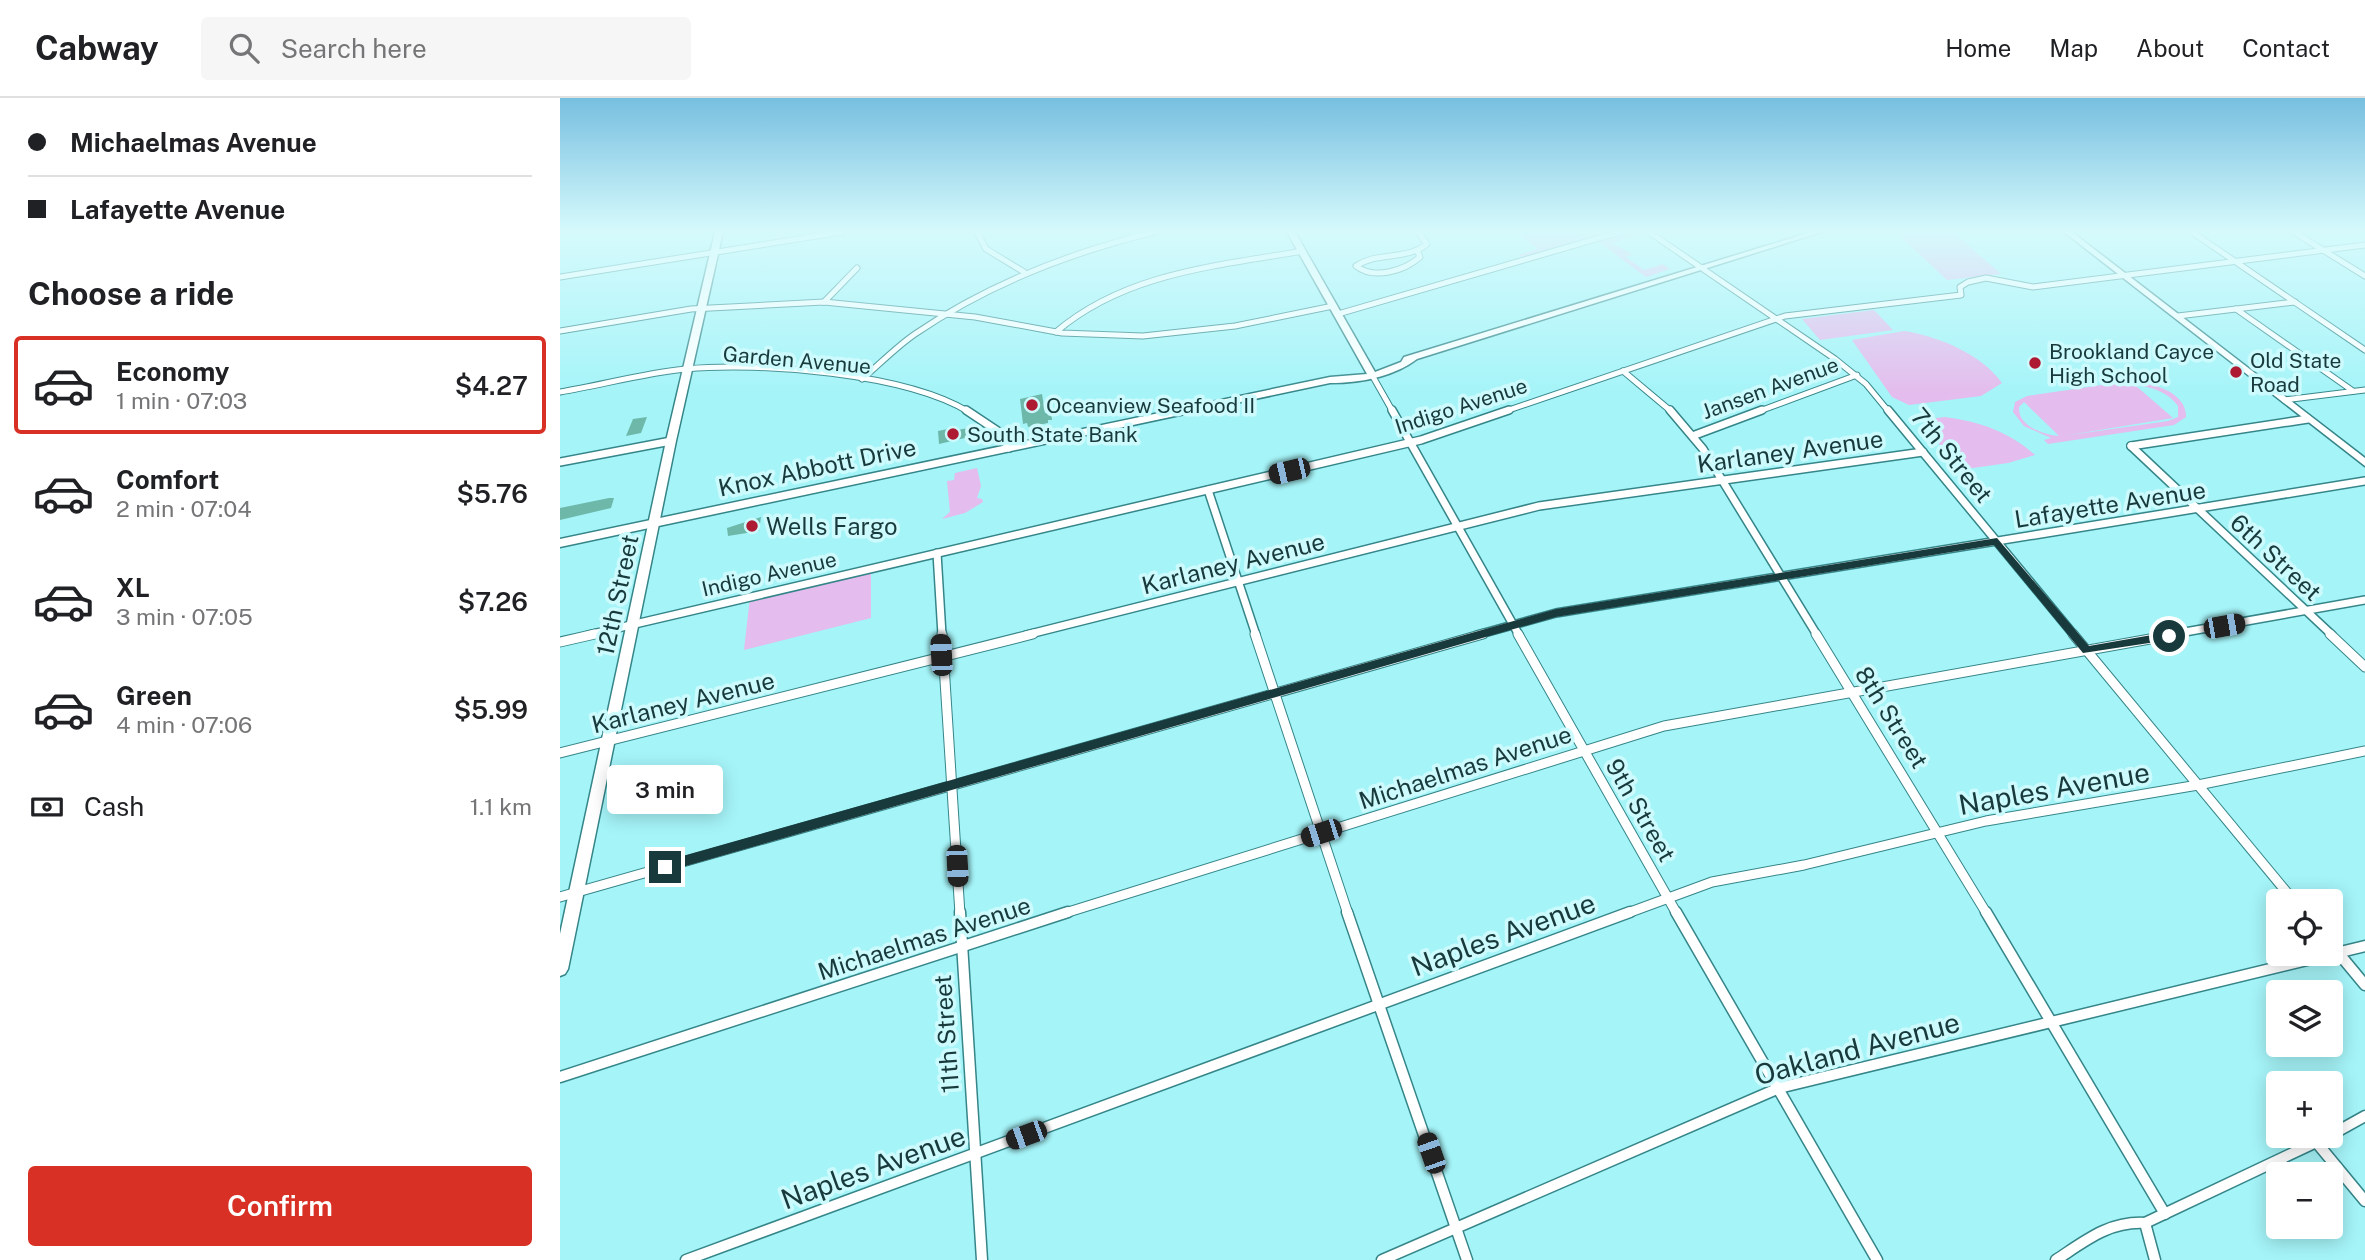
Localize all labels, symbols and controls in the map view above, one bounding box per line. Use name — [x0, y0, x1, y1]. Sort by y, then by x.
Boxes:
search box — [201, 17, 691, 80]
text: Cabway — [35, 29, 159, 67]
icon: search — [225, 29, 263, 67]
text: Search here — [281, 33, 427, 64]
text: Home — [1945, 34, 2011, 62]
text: Map — [2049, 34, 2098, 62]
text: About — [2136, 34, 2204, 62]
text: Contact — [2242, 34, 2330, 62]
text: Michaelmas Avenue — [70, 127, 317, 158]
text: Lafayette Avenue — [70, 194, 285, 225]
text: Choose a ride — [28, 275, 234, 312]
place label: Brookland Cayce High School — [2049, 339, 2214, 388]
street label: Garden Avenue — [722, 341, 872, 379]
place label: Old State Road — [2250, 348, 2341, 397]
street label: Jansen Avenue — [1698, 352, 1842, 424]
icon: car — [32, 354, 95, 417]
marker: Brookland Cayce High School — [2027, 355, 2043, 371]
text: Economy — [116, 356, 229, 387]
marker: Old State Road — [2228, 364, 2244, 380]
text: $4.27 — [455, 370, 528, 401]
street label: Indigo Avenue — [1392, 373, 1530, 439]
text: 1 min · 07:03 — [116, 387, 247, 414]
place label: Oceanview Seafood II — [1046, 393, 1255, 418]
marker: Oceanview Seafood II — [1024, 397, 1040, 413]
street label: 7th Street — [1905, 402, 1999, 508]
place label: South State Bank — [967, 422, 1138, 447]
street label: Karlaney Avenue — [1695, 424, 1885, 478]
marker: South State Bank — [945, 426, 961, 442]
street label: Knox Abbott Drive — [715, 432, 919, 502]
car — [1267, 456, 1312, 486]
icon: car — [32, 462, 95, 525]
text: Comfort — [116, 464, 219, 495]
street label: Lafayette Avenue — [2012, 475, 2208, 533]
text: $5.76 — [456, 478, 528, 509]
text: 2 min · 07:04 — [116, 495, 252, 522]
street label: 6th Street — [2225, 508, 2327, 606]
place label: Wells Fargo — [766, 512, 898, 540]
marker: Wells Fargo — [744, 518, 760, 534]
street label: Karlaney Avenue — [1139, 527, 1327, 599]
street label: 12th Street — [590, 532, 644, 658]
street label: Indigo Avenue — [699, 546, 839, 602]
icon: car — [32, 570, 95, 633]
text: XL — [116, 572, 150, 603]
text: $7.26 — [458, 586, 528, 617]
text: 3 min · 07:05 — [116, 603, 253, 630]
car — [2202, 612, 2247, 640]
route start — [2153, 620, 2185, 652]
car — [930, 633, 953, 677]
street label: 8th Street — [1850, 661, 1934, 773]
street label: Karlaney Avenue — [589, 666, 777, 738]
icon: car — [32, 678, 95, 741]
text: Green — [116, 680, 192, 711]
text: $5.99 — [454, 694, 528, 725]
text: 4 min · 07:06 — [116, 711, 252, 738]
street label: Michaelmas Avenue — [1355, 719, 1575, 815]
street label: 9th Street — [1600, 754, 1682, 866]
street label: Naples Avenue — [1956, 755, 2152, 821]
callout: 3 min — [607, 766, 723, 814]
text: 3 min — [635, 776, 695, 803]
icon: cash — [28, 788, 66, 826]
text: Cash — [84, 791, 144, 822]
text: 1.1 km — [470, 793, 532, 820]
car — [1298, 817, 1345, 849]
car — [946, 844, 969, 888]
route end — [649, 851, 681, 883]
street label: Naples Avenue — [1406, 885, 1600, 983]
map controls — [2266, 889, 2343, 1239]
button: locate — [2266, 889, 2343, 966]
street label: Michaelmas Avenue — [814, 890, 1034, 986]
street label: 11th Street — [928, 974, 964, 1094]
button: layers — [2266, 980, 2343, 1057]
street label: Oakland Avenue — [1751, 1005, 1963, 1091]
button: + — [2266, 1071, 2343, 1148]
street label: Naples Avenue — [776, 1118, 970, 1216]
car — [1003, 1118, 1050, 1152]
car — [1415, 1130, 1448, 1176]
button: − — [2266, 1162, 2343, 1239]
button: Confirm — [28, 1166, 532, 1246]

